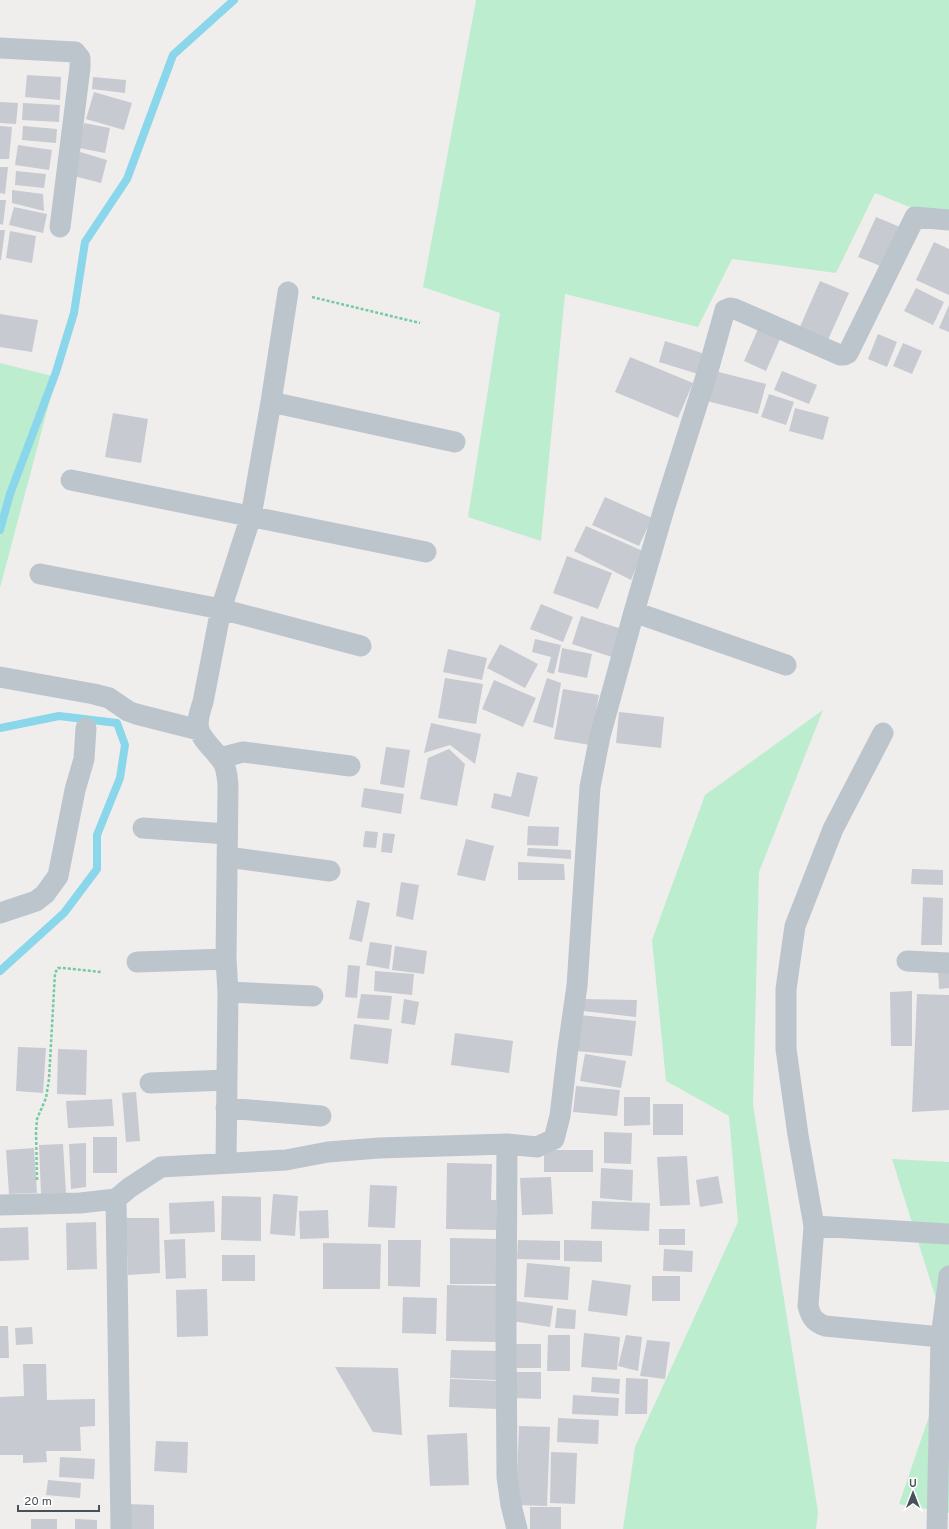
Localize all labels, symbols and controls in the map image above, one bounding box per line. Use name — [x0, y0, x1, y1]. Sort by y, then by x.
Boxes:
north arrow — [893, 1473, 933, 1513]
text: U — [909, 1477, 917, 1491]
scale bar — [18, 1487, 99, 1513]
text: 20 m — [24, 1494, 52, 1510]

